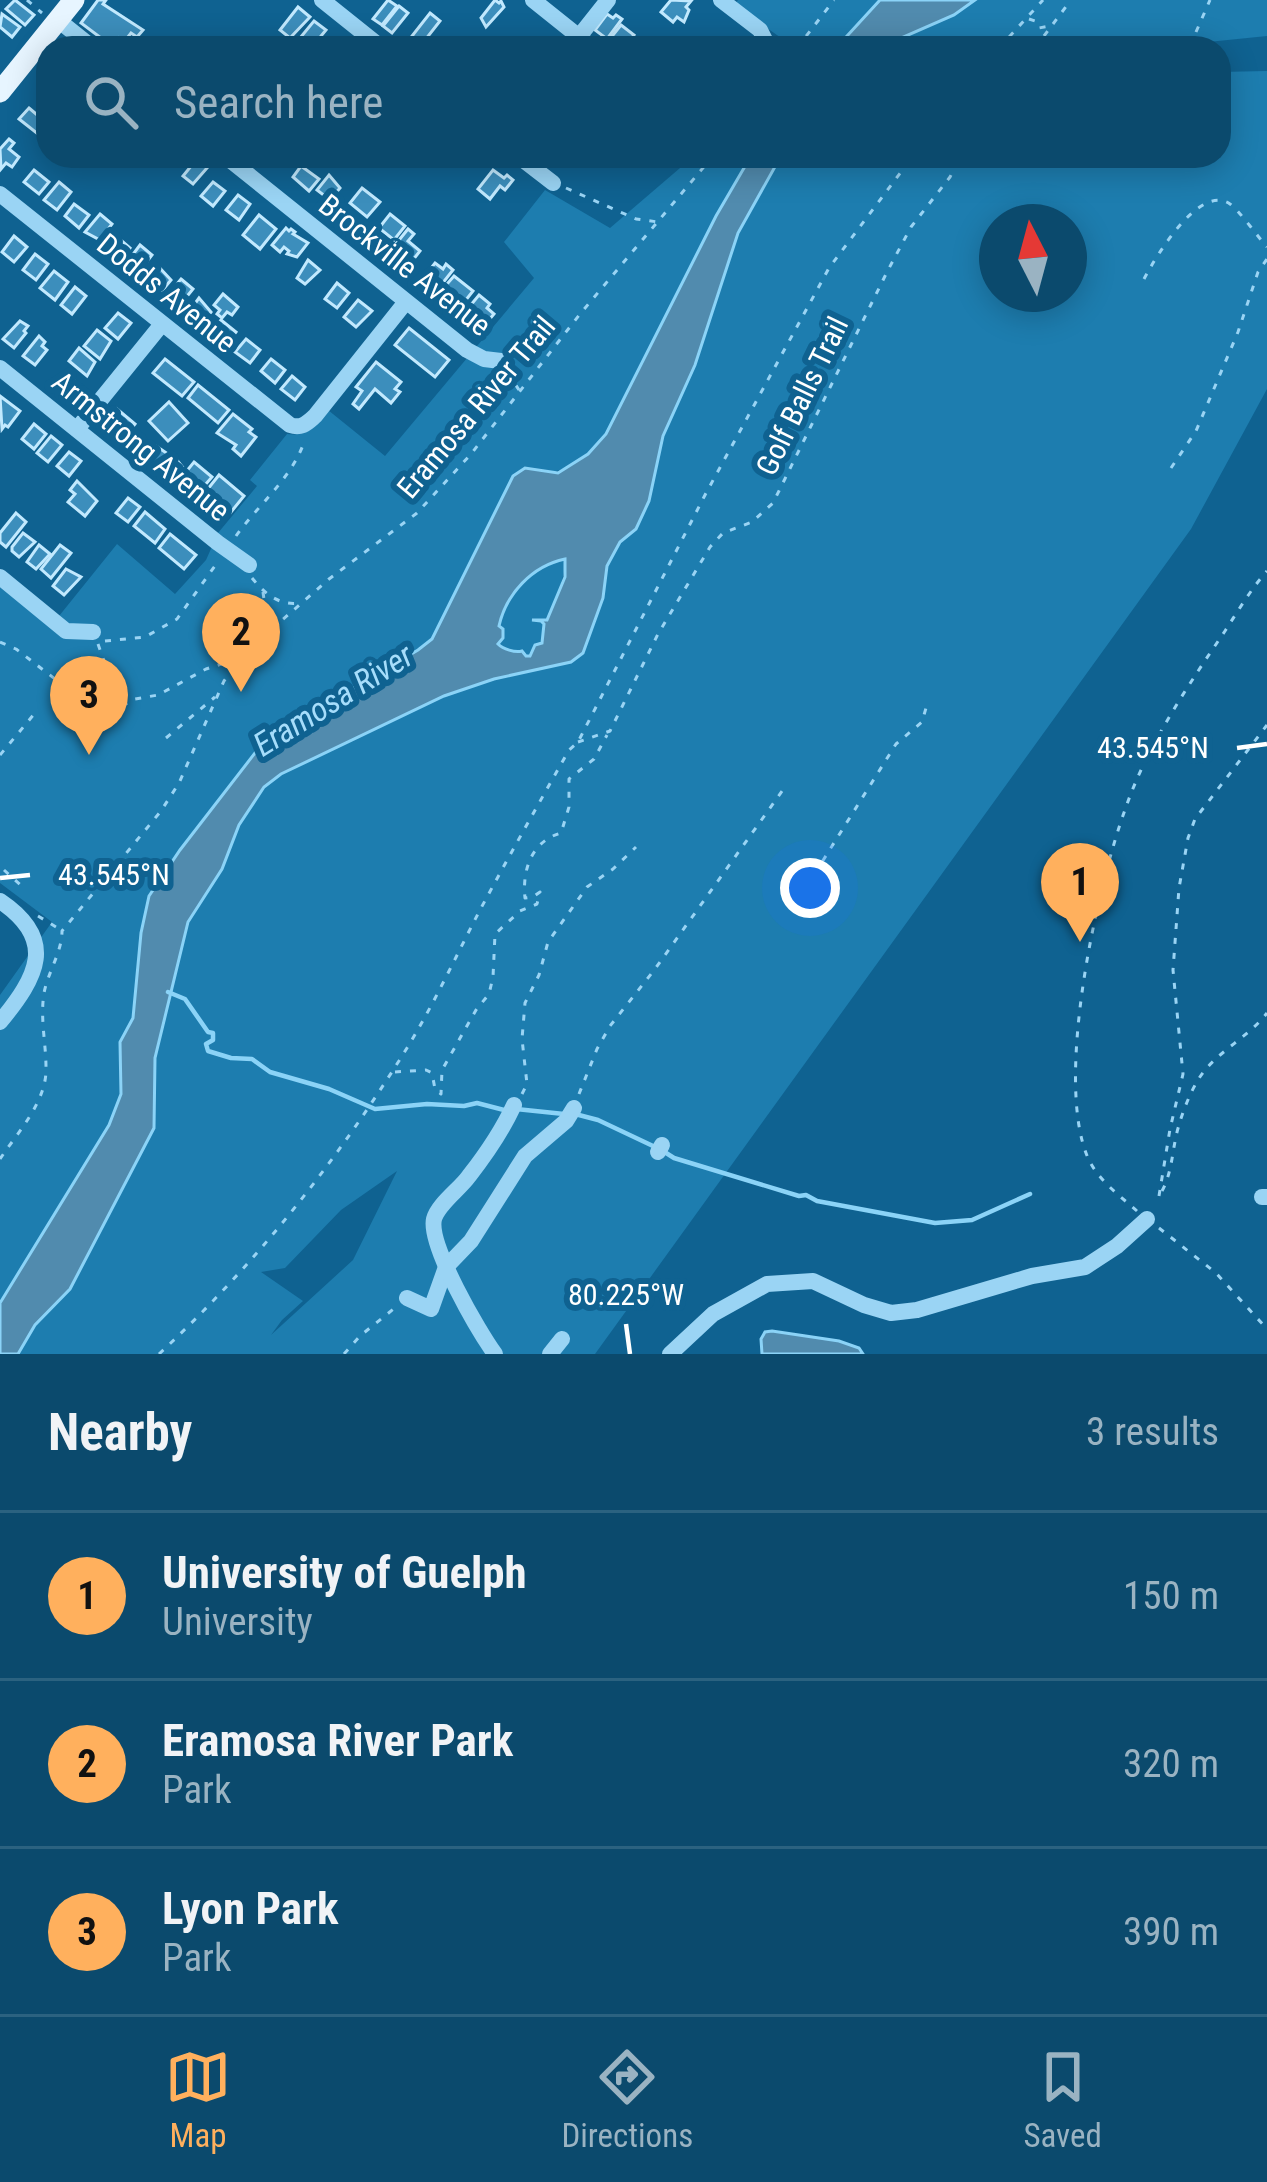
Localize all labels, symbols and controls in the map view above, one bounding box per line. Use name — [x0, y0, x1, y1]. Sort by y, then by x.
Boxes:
search box — [36, 36, 1231, 168]
icon: search — [78, 69, 144, 135]
text: Search here — [174, 76, 383, 129]
street label: Brockville Avenue — [312, 187, 498, 343]
north arrow — [979, 204, 1087, 312]
street label: Dodds Avenue — [90, 226, 244, 360]
street label: Eramosa River Trail — [390, 309, 562, 505]
street label: Golf Balls Trail — [749, 311, 855, 481]
street label: Armstrong Avenue — [45, 364, 237, 528]
pin: 2 — [202, 593, 280, 692]
water label: Eramosa River — [246, 635, 421, 764]
pin: 3 — [50, 656, 128, 755]
text: 43.545°N — [1097, 730, 1209, 765]
pin: 1 — [1041, 843, 1119, 942]
text: 43.545°N — [58, 857, 170, 892]
your location — [780, 858, 840, 918]
text: 80.225°W — [568, 1277, 684, 1312]
text: Nearby — [48, 1403, 192, 1462]
text: 3 results — [1086, 1409, 1219, 1455]
text: University of Guelph — [162, 1546, 527, 1599]
text: 1 — [77, 1573, 97, 1619]
text: 150 m — [1123, 1573, 1219, 1619]
text: University — [162, 1599, 313, 1645]
text: Eramosa River Park — [162, 1714, 513, 1767]
text: 2 — [77, 1741, 97, 1787]
text: 320 m — [1123, 1741, 1219, 1787]
text: Park — [162, 1767, 232, 1813]
text: Lyon Park — [162, 1882, 338, 1935]
text: 3 — [77, 1909, 97, 1955]
text: 390 m — [1123, 1909, 1219, 1955]
text: Park — [162, 1935, 232, 1981]
tab: Map — [165, 2044, 231, 2155]
tab: Directions — [561, 2044, 693, 2155]
tab: Saved — [1023, 2044, 1102, 2155]

